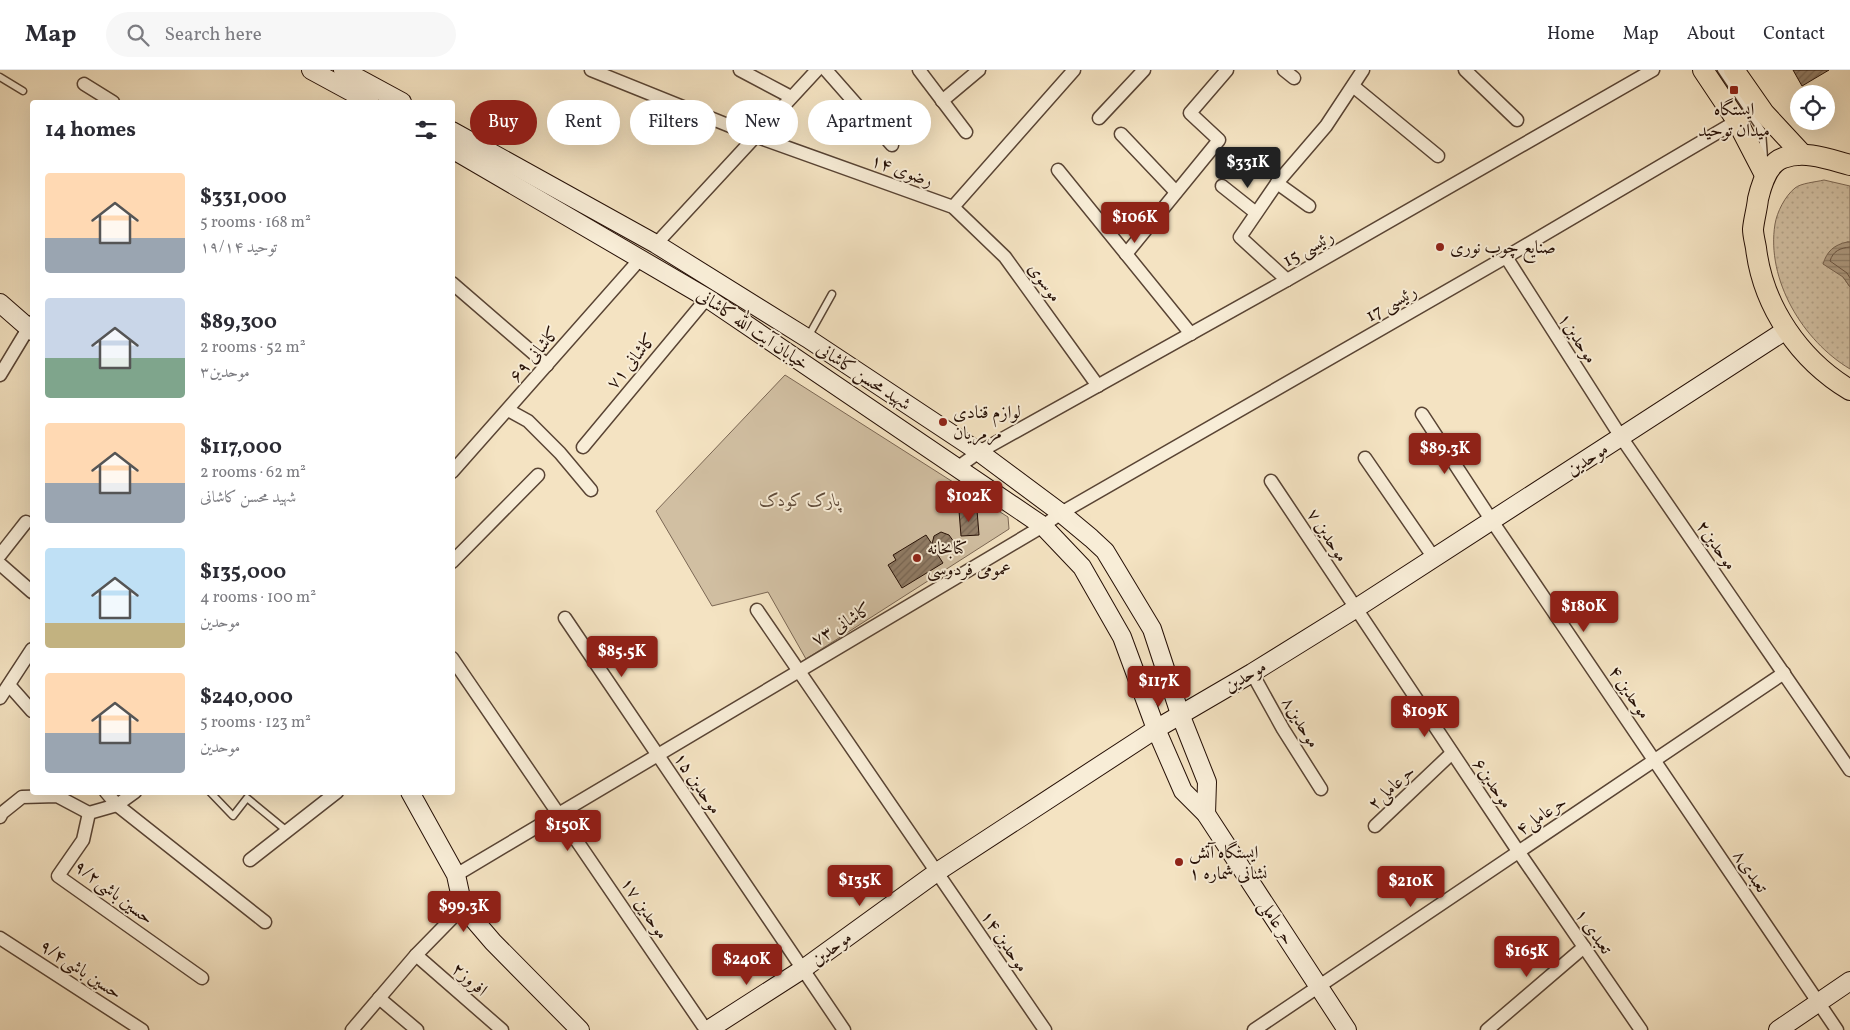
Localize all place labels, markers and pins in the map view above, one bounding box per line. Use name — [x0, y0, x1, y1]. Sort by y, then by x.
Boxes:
marker: ایستگاه میدان توحید — [1728, 84, 1740, 96]
place label: ایستگاه میدان توحید — [1698, 97, 1770, 144]
pin: $331K — [1213, 146, 1283, 189]
pin: $106K — [1100, 202, 1170, 244]
place label: صنایع چوب نوری — [1450, 236, 1556, 263]
marker: صنایع چوب نوری — [1434, 241, 1446, 253]
place label: لوازم قنادی مرمریان — [953, 401, 1021, 447]
marker: لوازم قنادی مرمریان — [937, 416, 949, 428]
pin: $89.3K — [1404, 432, 1486, 475]
pin: $102K — [934, 480, 1004, 523]
place label: کتابخانه عمومی فردوسی — [927, 537, 1011, 583]
marker: کتابخانه عمومی فردوسی — [911, 552, 923, 564]
pin: $180K — [1549, 590, 1619, 633]
pin: $85.5K — [581, 636, 663, 678]
pin: $117K — [1124, 666, 1194, 708]
pin: $109K — [1390, 696, 1460, 738]
pin: $150K — [533, 810, 603, 852]
place label: ایستگاه آتش نشانی شماره ۱ — [1189, 840, 1267, 887]
marker: ایستگاه آتش نشانی شماره ۱ — [1173, 856, 1185, 868]
pin: $135K — [825, 864, 895, 907]
pin: $210K — [1376, 866, 1446, 908]
pin: $99.3K — [423, 890, 505, 933]
pin: $165K — [1492, 936, 1562, 978]
pin: $240K — [712, 944, 782, 986]

